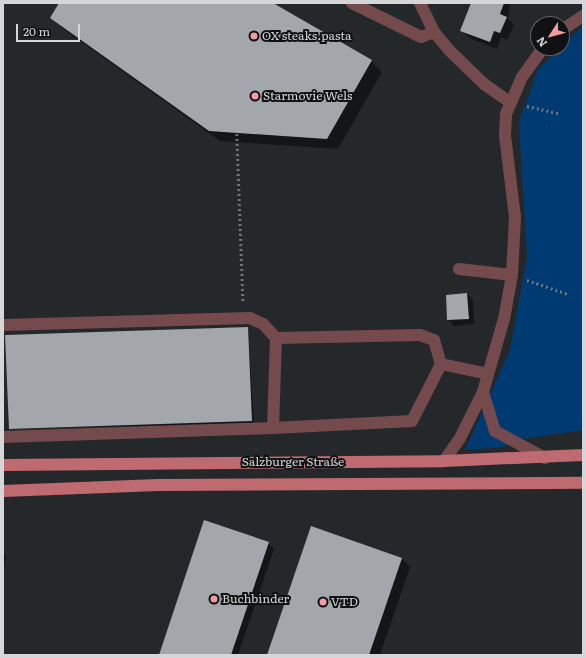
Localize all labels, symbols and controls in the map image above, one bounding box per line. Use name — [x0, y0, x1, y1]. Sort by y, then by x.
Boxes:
scale bar — [18, 16, 82, 42]
north arrow — [530, 16, 570, 56]
text: 20 m — [23, 22, 50, 40]
place label: OX steaks.pasta — [262, 29, 351, 43]
marker: OX steaks.pasta — [249, 31, 259, 41]
text: N — [532, 34, 550, 51]
place label: Starmovie Wels — [263, 89, 352, 103]
marker: Starmovie Wels — [250, 91, 260, 101]
street label: Salzburger Straße — [242, 455, 344, 469]
place label: Buchbinder — [222, 592, 289, 606]
marker: Buchbinder — [209, 594, 219, 604]
place label: VTD — [331, 595, 358, 609]
marker: VTD — [318, 597, 328, 607]

